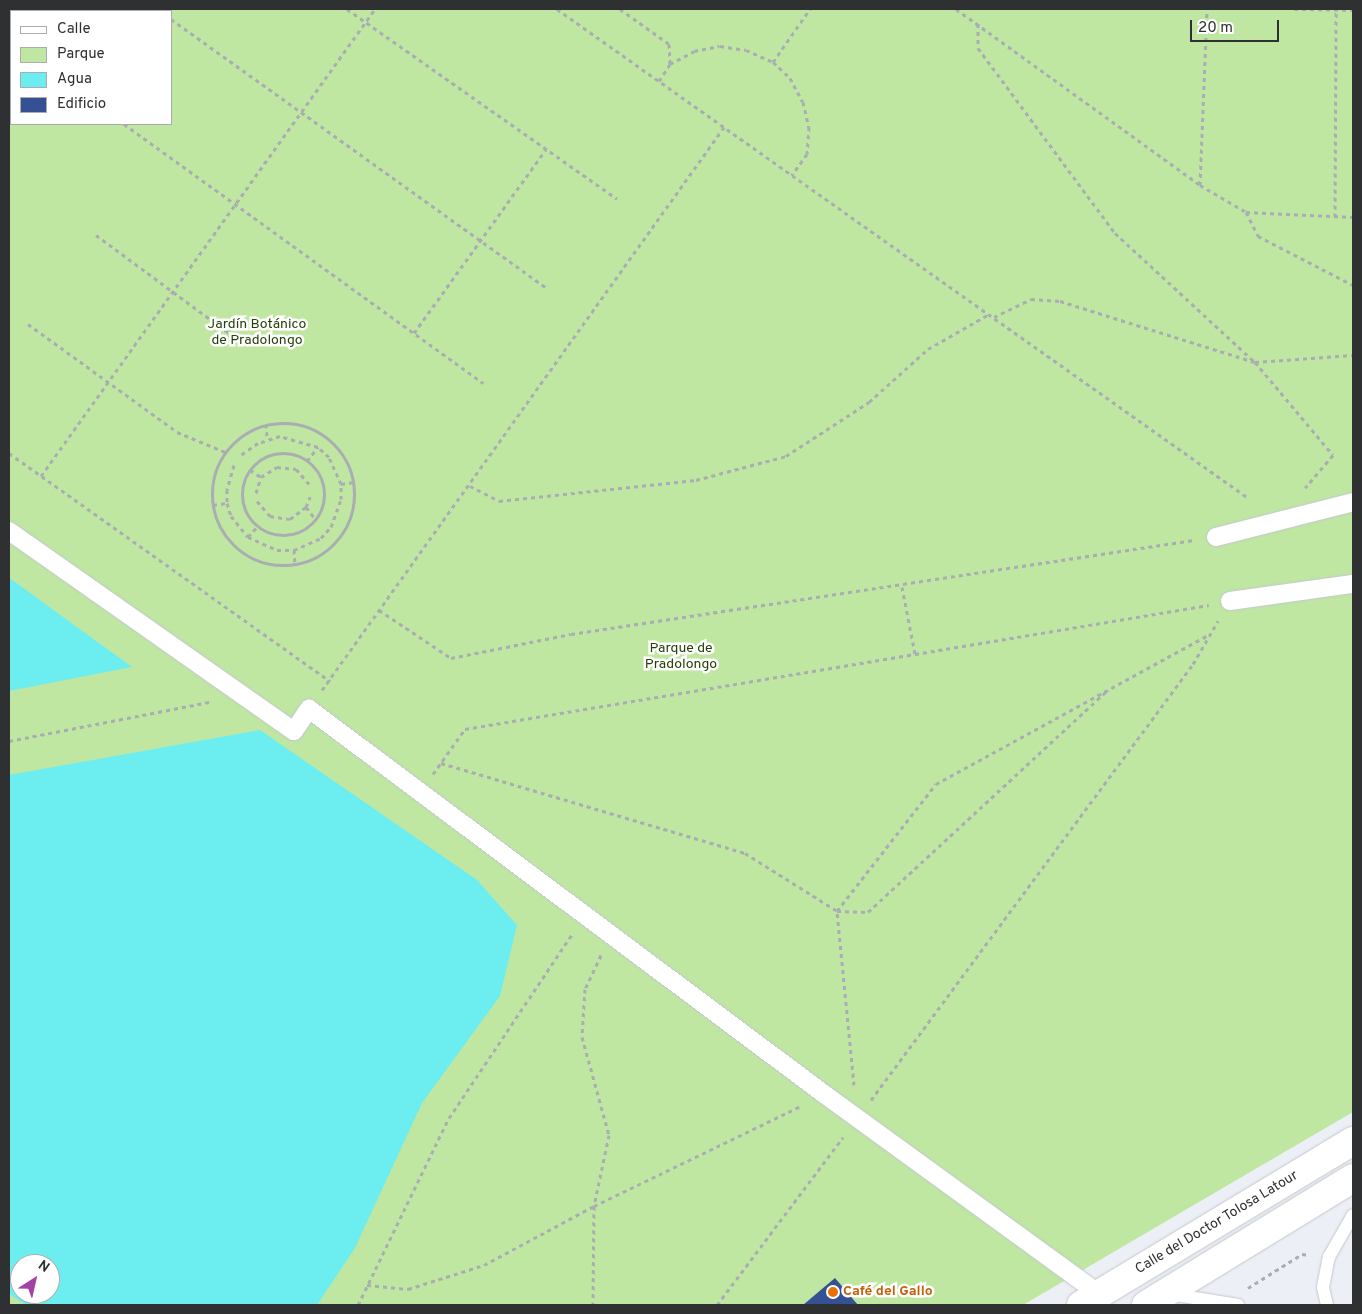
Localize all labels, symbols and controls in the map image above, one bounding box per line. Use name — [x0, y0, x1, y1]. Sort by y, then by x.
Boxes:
legend — [10, 10, 172, 125]
scale bar — [1192, 10, 1281, 42]
text: 20 m — [1198, 19, 1233, 38]
text: Calle — [57, 20, 91, 39]
text: Parque — [57, 45, 105, 64]
text: Agua — [57, 70, 92, 89]
text: Edificio — [57, 95, 106, 114]
park label: Jardín Botánico de Pradolongo — [208, 317, 306, 350]
park label: Parque de Pradolongo — [645, 641, 717, 674]
street label: Calle del Doctor Tolosa Latour — [1132, 1168, 1302, 1278]
north arrow — [10, 1254, 60, 1304]
text: N — [34, 1257, 52, 1277]
place label: Café del Gallo — [843, 1284, 933, 1300]
marker: Café del Gallo — [827, 1286, 839, 1298]

